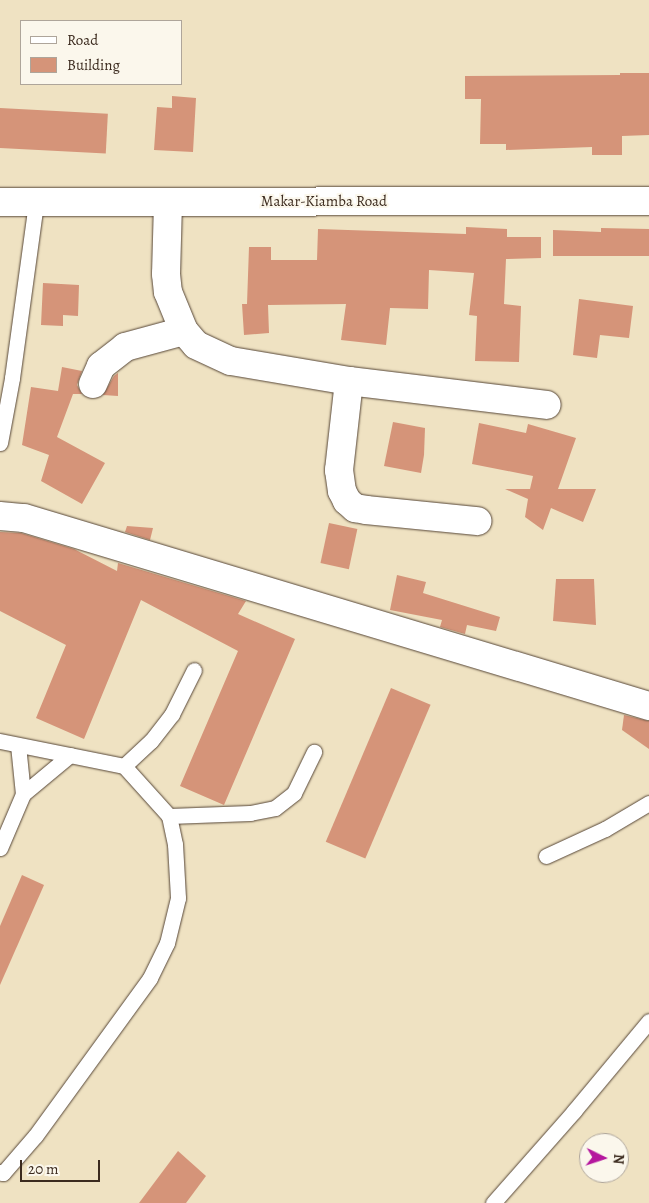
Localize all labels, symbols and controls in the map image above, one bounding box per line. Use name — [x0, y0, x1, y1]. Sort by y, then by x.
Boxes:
legend — [20, 20, 182, 85]
text: Road — [67, 30, 98, 50]
text: Building — [67, 55, 120, 75]
street label: Makar-Kiamba Road — [261, 193, 387, 211]
north arrow — [579, 1133, 629, 1183]
scale bar — [22, 1150, 102, 1182]
text: N — [609, 1153, 628, 1165]
text: 20 m — [28, 1159, 59, 1179]

